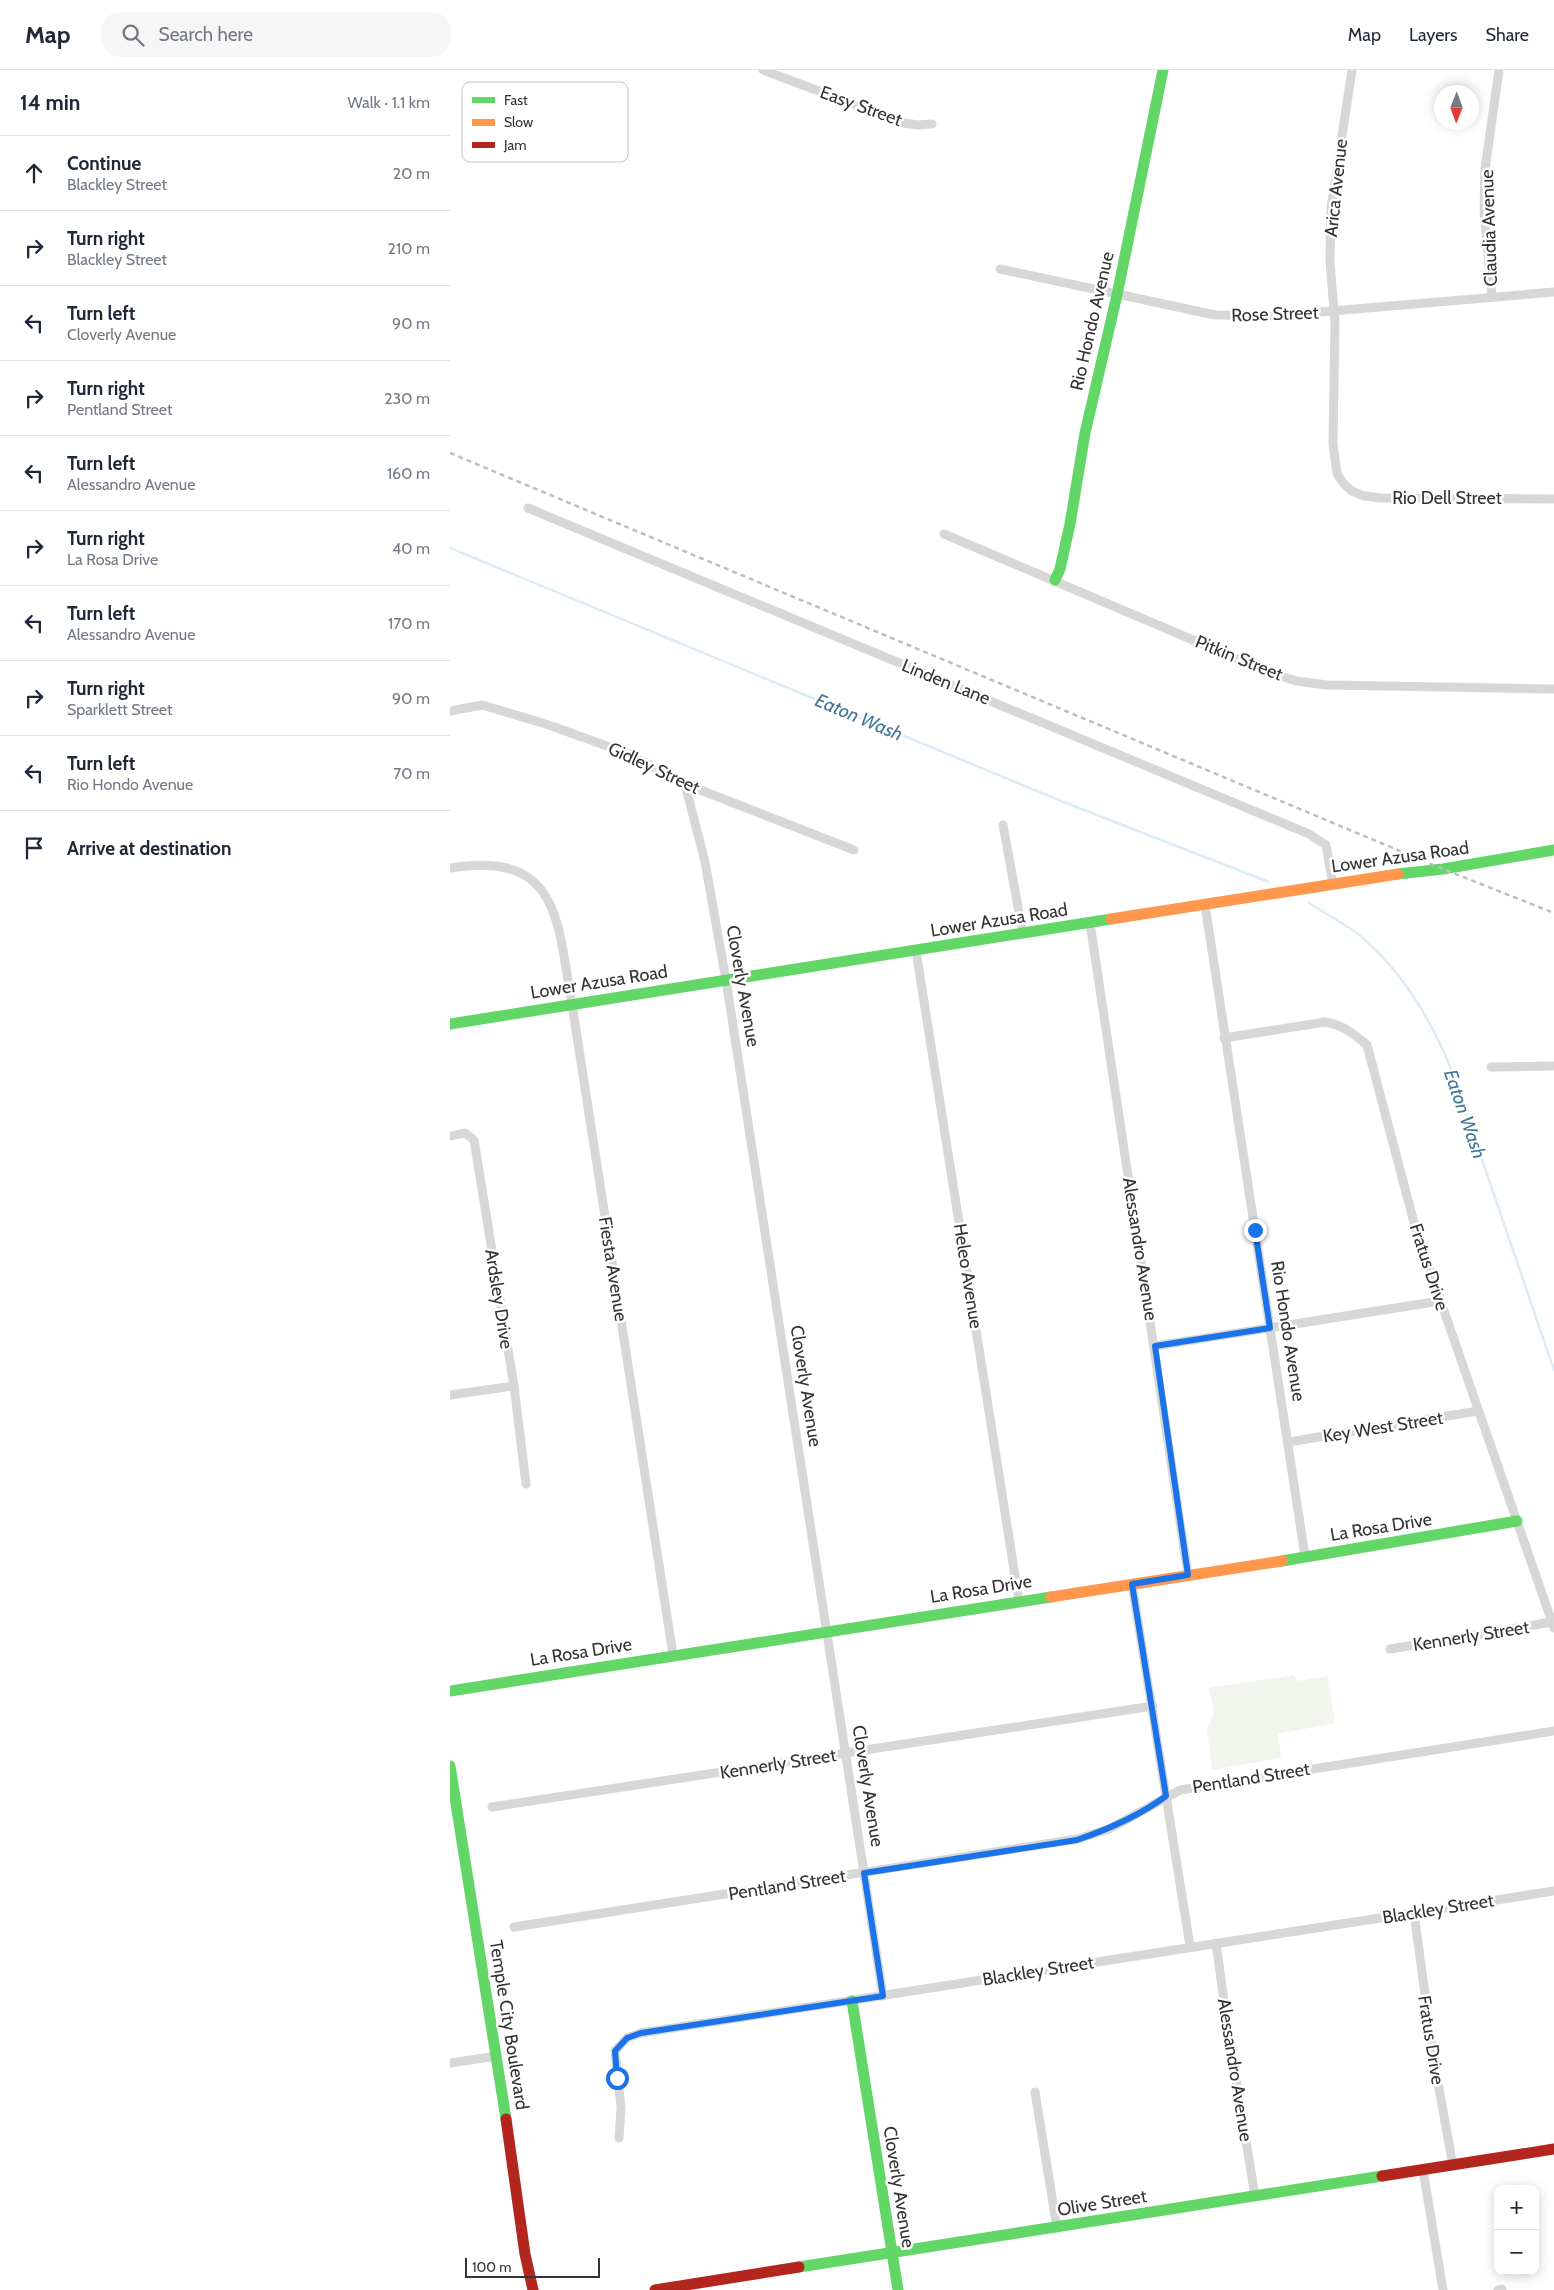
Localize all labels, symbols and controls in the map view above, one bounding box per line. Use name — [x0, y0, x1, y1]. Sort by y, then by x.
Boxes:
search box — [101, 12, 451, 57]
text: Map — [25, 20, 71, 49]
icon: search — [119, 21, 147, 49]
text: Search here — [159, 23, 253, 46]
text: Map — [1348, 24, 1381, 46]
text: Layers — [1409, 24, 1458, 46]
text: Share — [1486, 24, 1529, 46]
street label: Easy Street — [817, 81, 905, 131]
legend — [462, 82, 628, 162]
north arrow — [1434, 85, 1479, 130]
text: 14 min — [20, 90, 80, 115]
text: Fast — [504, 91, 528, 109]
text: Walk · 1.1 km — [348, 93, 430, 112]
text: Slow — [504, 113, 533, 131]
text: Jam — [503, 136, 526, 154]
street label: Arica Avenue — [1320, 138, 1352, 238]
text: Continue — [67, 152, 141, 175]
icon: ahead — [20, 159, 48, 187]
text: 20 m — [393, 164, 430, 183]
street label: Claudia Avenue — [1476, 169, 1502, 287]
text: Blackley Street — [67, 175, 167, 194]
text: Turn right — [67, 227, 145, 250]
icon: right — [20, 234, 48, 262]
text: 210 m — [388, 239, 430, 258]
street label: Rio Hondo Avenue — [1065, 249, 1119, 393]
text: Blackley Street — [67, 250, 167, 269]
street label: Rose Street — [1231, 301, 1319, 327]
text: Turn left — [67, 302, 135, 325]
icon: left — [20, 309, 48, 337]
text: 90 m — [392, 314, 430, 333]
text: Cloverly Avenue — [67, 325, 176, 344]
text: Turn right — [67, 377, 145, 400]
icon: right — [20, 384, 48, 412]
text: 230 m — [384, 389, 430, 408]
text: Pentland Street — [67, 400, 172, 419]
text: Turn left — [67, 452, 135, 475]
icon: left — [20, 459, 48, 487]
text: 160 m — [387, 464, 430, 483]
text: Alessandro Avenue — [67, 475, 195, 494]
street label: Rio Dell Street — [1392, 487, 1502, 509]
text: Turn right — [67, 527, 145, 550]
icon: right — [20, 534, 48, 562]
text: 40 m — [392, 539, 430, 558]
text: La Rosa Drive — [67, 550, 158, 569]
text: Turn left — [67, 602, 135, 625]
icon: left — [20, 609, 48, 637]
text: 170 m — [388, 614, 430, 633]
text: Alessandro Avenue — [67, 625, 195, 644]
street label: Pitkin Street — [1192, 631, 1286, 685]
street label: Linden Lane — [899, 654, 993, 710]
text: Turn right — [67, 677, 145, 700]
icon: right — [20, 684, 48, 712]
water label: Eaton Wash — [812, 688, 906, 746]
text: 90 m — [392, 689, 430, 708]
text: Sparklett Street — [67, 700, 172, 719]
street label: Gidley Street — [605, 737, 703, 799]
text: Turn left — [67, 752, 135, 775]
icon: left — [20, 759, 48, 787]
text: 70 m — [393, 764, 430, 783]
text: Rio Hondo Avenue — [67, 775, 193, 794]
icon: arrive — [20, 834, 48, 862]
street label: Lower Azusa Road — [1330, 836, 1470, 878]
text: Arrive at destination — [67, 837, 231, 860]
street label: Lower Azusa Road — [929, 898, 1069, 942]
street label: Cloverly Avenue — [721, 924, 765, 1048]
street label: Lower Azusa Road — [529, 960, 669, 1004]
water label: Eaton Wash — [1439, 1066, 1491, 1162]
street label: Alessandro Avenue — [1118, 1176, 1162, 1322]
street label: Fiesta Avenue — [594, 1215, 632, 1323]
route end — [1244, 1219, 1267, 1242]
street label: Fratus Drive — [1405, 1221, 1453, 1313]
street label: Heleo Avenue — [949, 1222, 987, 1330]
street label: Ardsley Drive — [480, 1248, 518, 1350]
street label: Rio Hondo Avenue — [1266, 1259, 1310, 1403]
street label: Cloverly Avenue — [786, 1324, 826, 1448]
street label: Key West Street — [1321, 1407, 1445, 1447]
street label: La Rosa Drive — [1329, 1508, 1433, 1546]
street label: La Rosa Drive — [929, 1570, 1033, 1608]
street label: Kennerly Street — [1411, 1616, 1531, 1656]
street label: La Rosa Drive — [529, 1633, 633, 1671]
street label: Cloverly Avenue — [848, 1724, 888, 1848]
street label: Kennerly Street — [718, 1744, 838, 1784]
street label: Pentland Street — [1191, 1758, 1311, 1798]
street label: Pentland Street — [727, 1865, 847, 1905]
street label: Blackley Street — [1381, 1889, 1495, 1929]
street label: Temple City Boulevard — [485, 1939, 533, 2111]
street label: Blackley Street — [981, 1951, 1095, 1991]
street label: Fratus Drive — [1413, 1994, 1449, 2086]
street label: Alessandro Avenue — [1213, 1997, 1257, 2143]
route start — [606, 2067, 629, 2090]
street label: Cloverly Avenue — [879, 2125, 919, 2249]
street label: Olive Street — [1056, 2185, 1148, 2221]
map controls — [1494, 2185, 1539, 2275]
button: + — [1494, 2185, 1539, 2230]
button: − — [1494, 2230, 1539, 2275]
scale bar — [465, 2255, 600, 2278]
text: 100 m — [472, 2258, 512, 2276]

